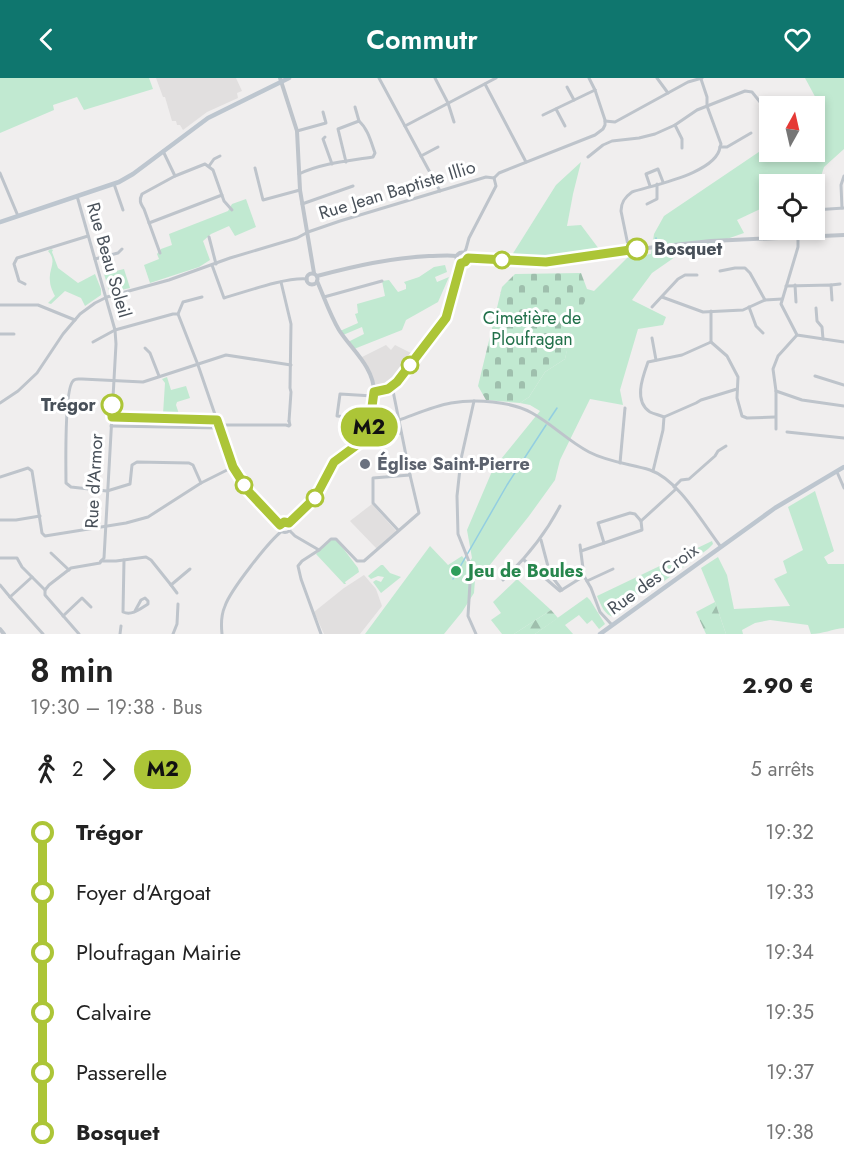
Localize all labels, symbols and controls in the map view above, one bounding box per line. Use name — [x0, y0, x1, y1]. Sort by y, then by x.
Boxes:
text: Commutr — [366, 20, 478, 59]
icon: back — [30, 23, 63, 56]
icon: heart — [781, 23, 814, 56]
north arrow — [759, 96, 825, 162]
map controls — [759, 96, 825, 240]
street label: Rue Jean Baptiste Illio — [315, 154, 479, 226]
button: locate — [759, 174, 825, 240]
street label: Rue Beau Soleil — [80, 199, 138, 321]
place label: Bosquet — [654, 236, 723, 262]
marker: Bosquet — [626, 238, 648, 260]
unlabelled marker — [493, 251, 511, 269]
park label: Cimetière de Ploufragan — [483, 305, 581, 352]
unlabelled marker — [401, 356, 419, 374]
place label: Trégor — [41, 392, 97, 418]
marker: Trégor — [101, 394, 123, 416]
line badge: M2 — [342, 408, 396, 446]
text: M2 — [353, 412, 385, 442]
street label: Rue d'Armor — [79, 432, 110, 529]
place label: Église Saint-Pierre — [377, 451, 530, 477]
marker: Église Saint-Pierre — [358, 457, 372, 471]
unlabelled marker — [235, 476, 253, 494]
unlabelled marker — [306, 489, 324, 507]
street label: Rue des Croix — [602, 537, 704, 621]
place label: Jeu de Boules — [465, 558, 583, 584]
marker: Jeu de Boules — [449, 564, 463, 578]
text: 8 min — [30, 647, 114, 694]
text: 2.90 € — [742, 669, 814, 701]
text: 19:30 – 19:38 · Bus — [30, 693, 202, 722]
icon: walk — [30, 753, 63, 786]
icon: forward — [92, 753, 125, 786]
text: M2 — [146, 754, 179, 784]
text: 2 — [72, 755, 83, 784]
text: 5 arrêts — [751, 755, 814, 784]
text: Trégor — [76, 816, 143, 848]
text: 19:32 — [765, 818, 814, 847]
text: Foyer d'Argoat — [76, 876, 211, 908]
text: 19:33 — [766, 878, 814, 907]
text: Ploufragan Mairie — [76, 936, 241, 968]
text: 19:34 — [765, 938, 814, 967]
text: Calvaire — [76, 996, 151, 1028]
text: 19:35 — [765, 998, 814, 1027]
text: Passerelle — [76, 1056, 167, 1088]
text: 19:37 — [766, 1058, 814, 1087]
text: Bosquet — [76, 1116, 159, 1148]
text: 19:38 — [766, 1118, 814, 1147]

